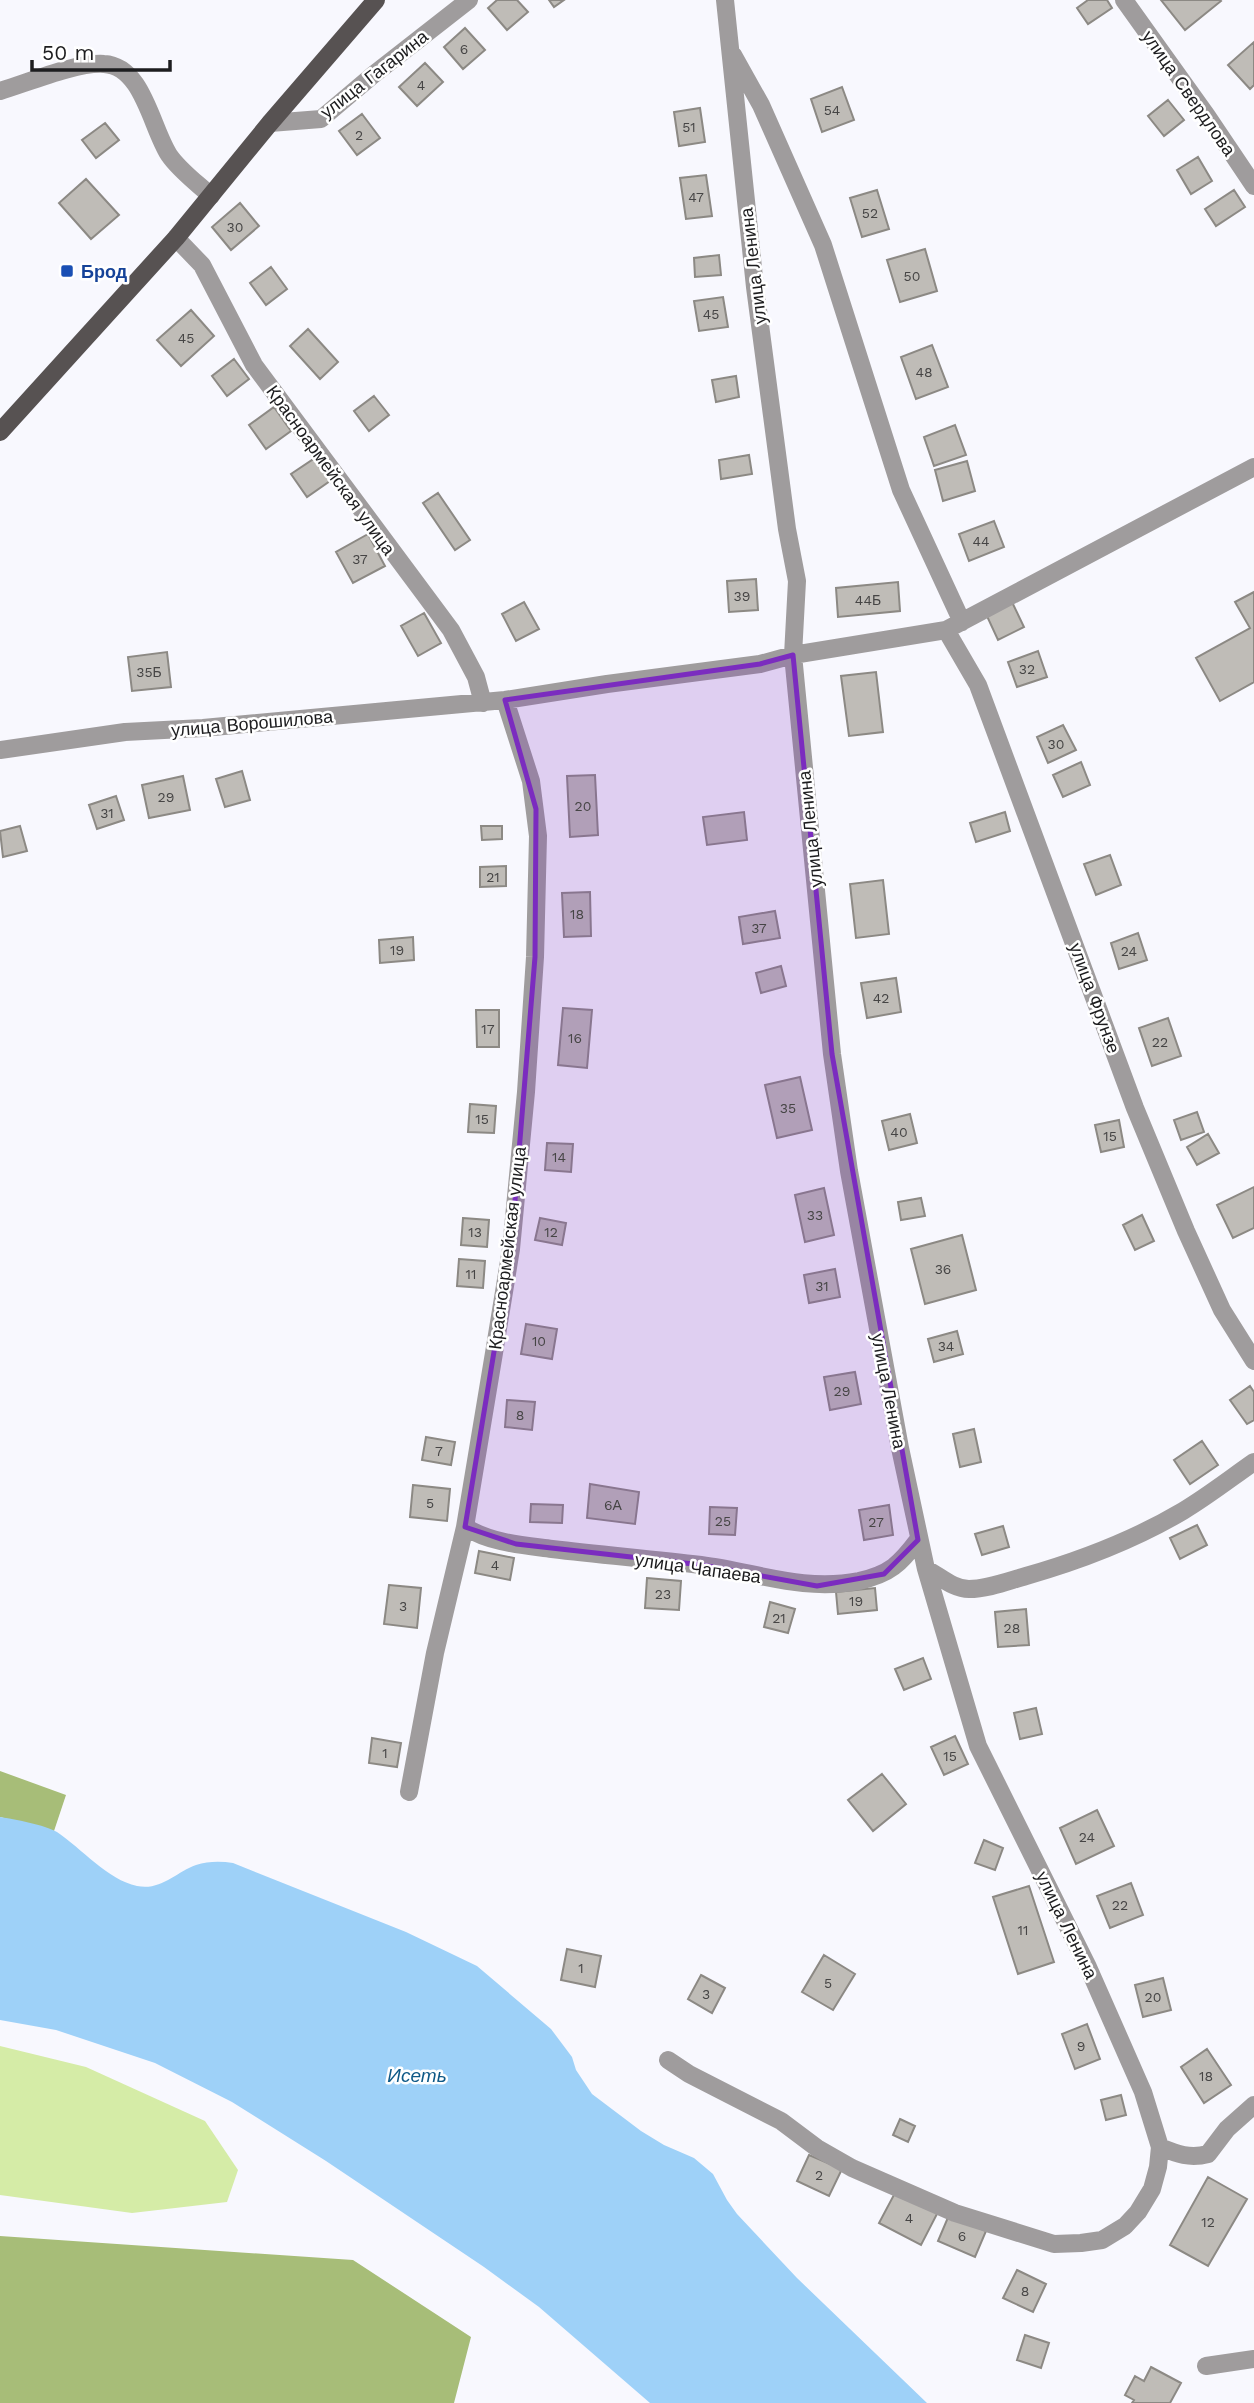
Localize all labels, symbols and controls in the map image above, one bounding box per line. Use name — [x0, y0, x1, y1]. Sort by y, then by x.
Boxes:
street label: улица Гагарина — [316, 25, 433, 122]
street label: улица Свердлова — [1138, 26, 1241, 161]
scale bar — [32, 28, 170, 72]
text: 50 m — [42, 40, 94, 65]
house number: 6 — [460, 41, 468, 57]
house number: 4 — [417, 77, 425, 93]
house number: 54 — [824, 102, 840, 118]
house number: 51 — [682, 119, 696, 135]
house number: 2 — [355, 127, 363, 143]
house number: 47 — [688, 189, 704, 205]
street label: улица Ленина — [735, 205, 771, 326]
house number: 52 — [862, 205, 878, 221]
house number: 30 — [227, 219, 243, 235]
place label: Брод — [81, 261, 128, 282]
marker: Брод — [59, 263, 75, 279]
house number: 50 — [904, 268, 920, 284]
house number: 45 — [703, 306, 719, 322]
house number: 45 — [178, 330, 194, 346]
house number: 48 — [915, 364, 933, 380]
street label: Красноармейская улица — [262, 381, 400, 560]
house number: 44 — [972, 533, 990, 549]
house number: 37 — [352, 551, 368, 567]
house number: 39 — [734, 588, 750, 604]
house number: 44Б — [855, 592, 881, 608]
house number: 32 — [1019, 661, 1035, 677]
house number: 35Б — [136, 664, 162, 680]
street label: улица Ворошилова — [170, 705, 335, 741]
house number: 30 — [1048, 736, 1064, 752]
street label: улица Ленина — [793, 769, 827, 888]
house number: 29 — [158, 789, 174, 805]
house number: 20 — [575, 798, 591, 814]
house number: 31 — [100, 805, 114, 821]
house number: 21 — [486, 869, 500, 885]
house number: 18 — [570, 906, 584, 922]
house number: 37 — [751, 920, 767, 936]
street label: улица Фрунзе — [1065, 940, 1125, 1056]
house number: 19 — [390, 942, 404, 958]
house number: 24 — [1121, 943, 1137, 959]
house number: 42 — [873, 990, 889, 1006]
house number: 17 — [481, 1021, 495, 1037]
house number: 16 — [568, 1030, 582, 1046]
house number: 22 — [1152, 1034, 1168, 1050]
house number: 35 — [780, 1100, 796, 1116]
house number: 15 — [475, 1111, 489, 1127]
house number: 40 — [890, 1124, 908, 1140]
house number: 15 — [1103, 1128, 1117, 1144]
street label: Красноармейская улица — [484, 1144, 530, 1351]
house number: 14 — [552, 1149, 566, 1165]
house number: 33 — [807, 1207, 823, 1223]
house number: 13 — [468, 1224, 482, 1240]
house number: 12 — [544, 1224, 558, 1240]
house number: 36 — [935, 1261, 951, 1277]
house number: 11 — [466, 1266, 476, 1282]
house number: 31 — [815, 1278, 829, 1294]
street label: улица Ленина — [867, 1331, 911, 1452]
house number: 10 — [532, 1333, 546, 1349]
house number: 34 — [938, 1338, 954, 1354]
house number: 29 — [834, 1383, 850, 1399]
house number: 8 — [516, 1407, 524, 1423]
house number: 7 — [435, 1443, 443, 1459]
house number: 5 — [426, 1495, 434, 1511]
house number: 6А — [604, 1497, 623, 1513]
house number: 25 — [715, 1513, 731, 1529]
house number: 27 — [868, 1514, 884, 1530]
street label: улица Чапаева — [634, 1549, 763, 1587]
house number: 4 — [491, 1557, 499, 1573]
house number: 23 — [655, 1586, 671, 1602]
house number: 19 — [849, 1593, 863, 1609]
house number: 3 — [399, 1598, 407, 1614]
house number: 21 — [772, 1610, 786, 1626]
house number: 28 — [1004, 1620, 1020, 1636]
house number: 1 — [382, 1745, 388, 1761]
house number: 15 — [943, 1748, 957, 1764]
house number: 24 — [1079, 1829, 1095, 1845]
street label: улица Ленина — [1032, 1868, 1103, 1983]
house number: 22 — [1112, 1897, 1128, 1913]
house number: 11 — [1018, 1922, 1028, 1938]
house number: 1 — [578, 1960, 584, 1976]
house number: 5 — [824, 1975, 832, 1991]
house number: 3 — [702, 1986, 710, 2002]
house number: 20 — [1145, 1989, 1161, 2005]
house number: 9 — [1077, 2038, 1085, 2054]
water label: Исеть — [387, 2064, 447, 2087]
house number: 18 — [1199, 2068, 1213, 2084]
house number: 2 — [815, 2167, 823, 2183]
house number: 4 — [905, 2210, 913, 2226]
house number: 12 — [1201, 2214, 1215, 2230]
house number: 6 — [958, 2228, 966, 2244]
house number: 8 — [1021, 2283, 1029, 2299]

